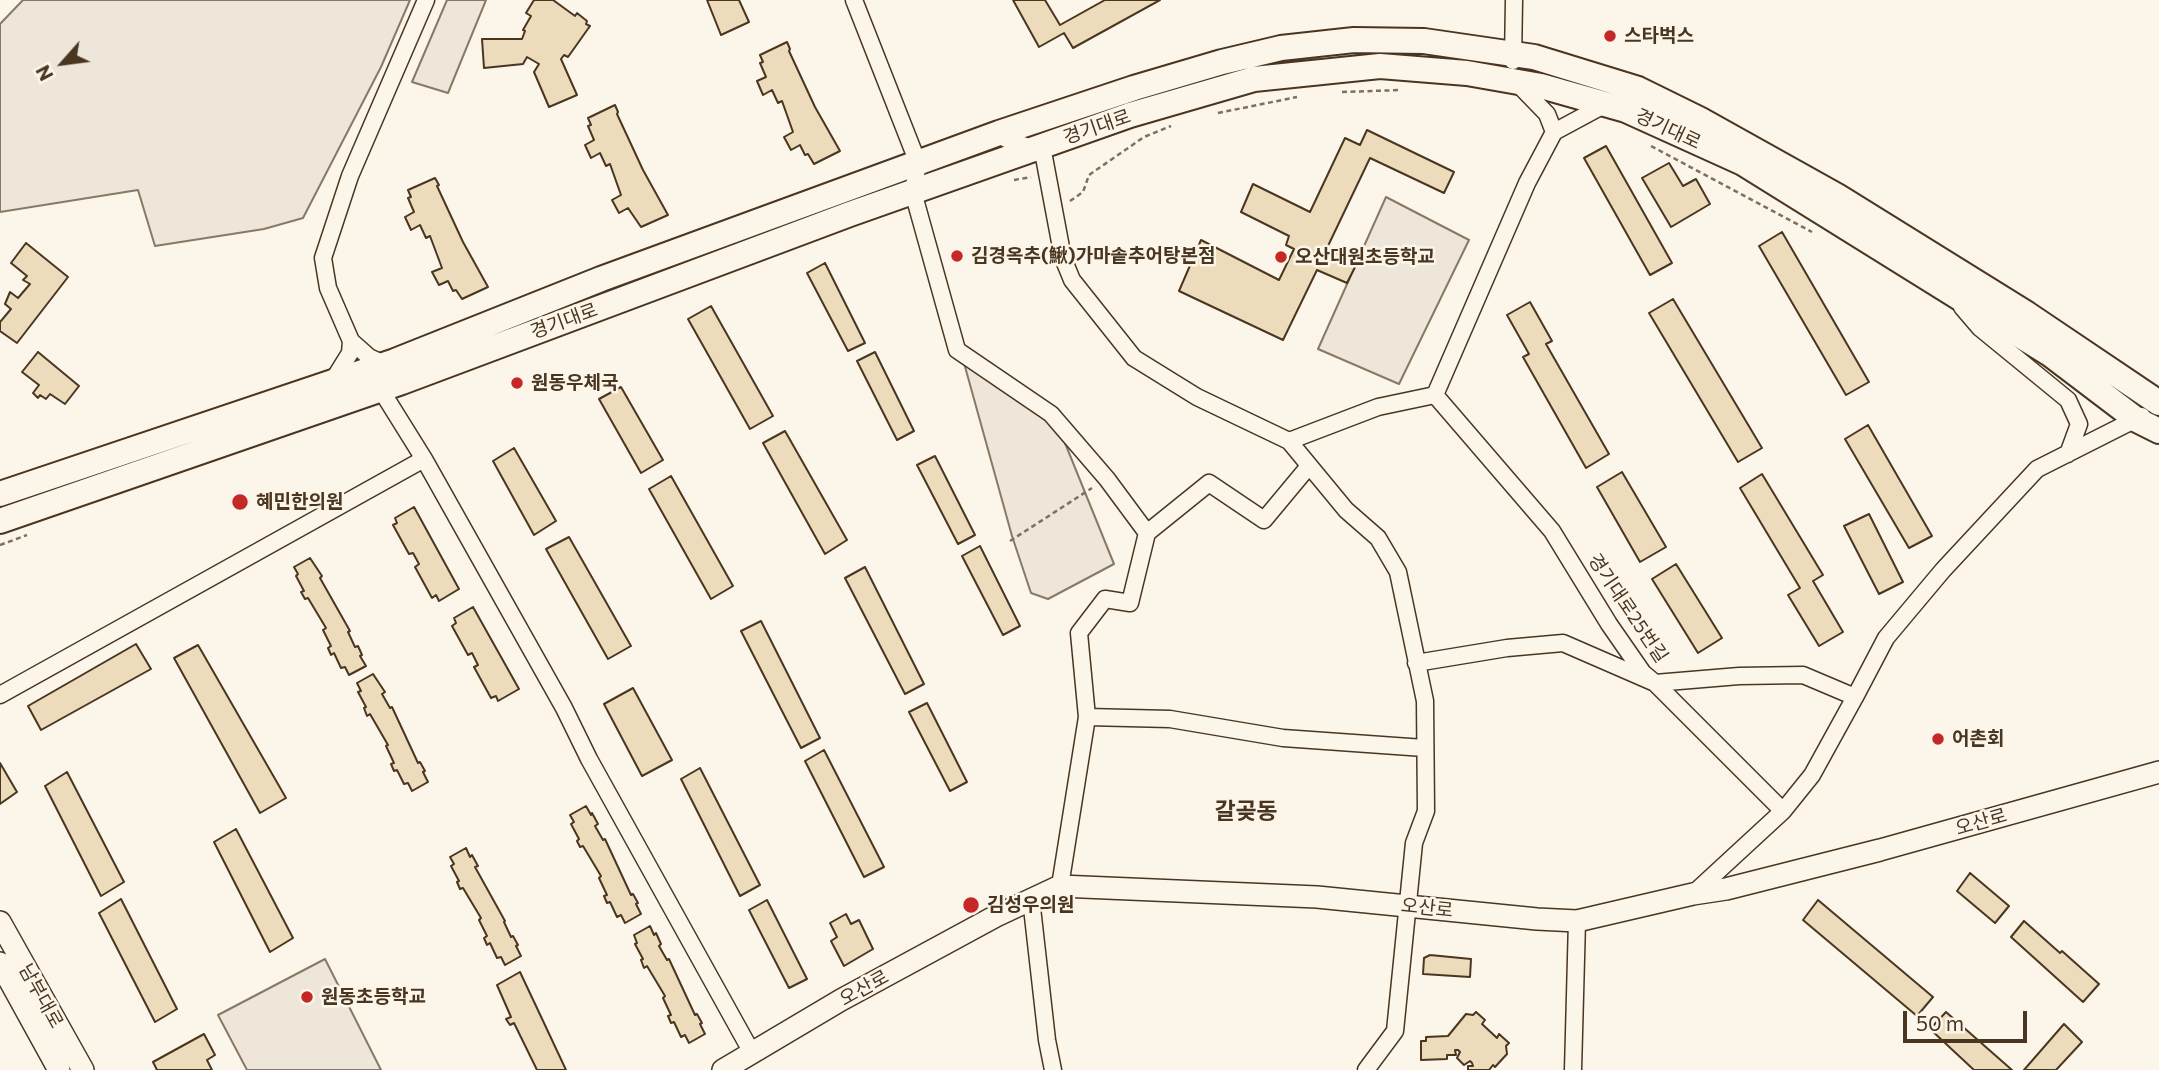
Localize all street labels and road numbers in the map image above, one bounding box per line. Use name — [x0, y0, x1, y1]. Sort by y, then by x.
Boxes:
street label: 경기대로 — [1631, 104, 1705, 154]
street label: 경기대로 — [1060, 105, 1134, 149]
street label: 경기대로 — [527, 298, 601, 344]
street label: 경기대로25번길 — [1583, 549, 1673, 667]
street label: 오산로 — [1953, 804, 2009, 840]
street label: 오산로 — [1400, 894, 1454, 922]
street label: 남부대로 — [14, 960, 68, 1032]
street label: 오산로 — [836, 965, 892, 1011]

